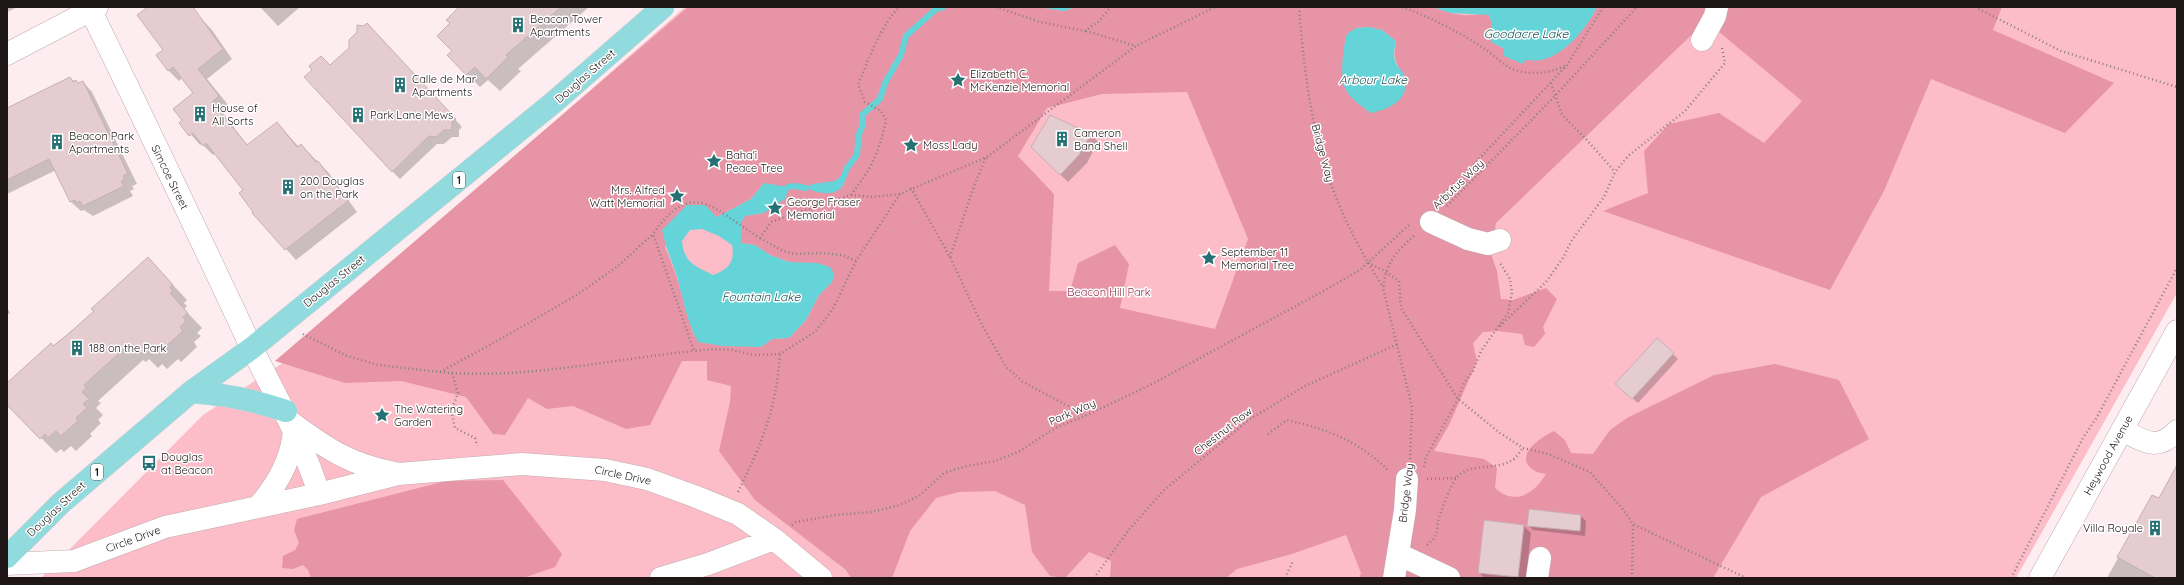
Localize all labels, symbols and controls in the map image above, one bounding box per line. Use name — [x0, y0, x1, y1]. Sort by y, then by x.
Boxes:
place label: Beacon Tower Apartments — [530, 12, 603, 39]
building icon: Beacon Tower Apartments — [509, 16, 527, 34]
water label: Goodacre Lake — [1484, 26, 1570, 41]
street label: Douglas Street — [552, 46, 618, 106]
place label: Elizabeth C. McKenzie Memorial — [970, 67, 1069, 94]
place icon: Elizabeth C. McKenzie Memorial — [949, 71, 967, 89]
place label: Calle de Mar Apartments — [412, 72, 477, 99]
water label: Arbour Lake — [1339, 72, 1408, 87]
building icon: Calle de Mar Apartments — [391, 76, 409, 94]
place label: House of All Sorts — [212, 101, 258, 128]
building icon: House of All Sorts — [191, 105, 209, 123]
building icon: Park Lane Mews — [349, 106, 367, 124]
place label: Park Lane Mews — [370, 108, 453, 122]
street label: Bridge Way — [1309, 122, 1337, 184]
place label: Cameron Band Shell — [1074, 126, 1128, 153]
place label: Beacon Park Apartments — [69, 129, 134, 156]
building icon: Cameron Band Shell — [1053, 130, 1071, 148]
building icon: Beacon Park Apartments — [48, 133, 66, 151]
place icon: Moss Lady — [902, 136, 920, 154]
place label: Moss Lady — [923, 138, 978, 152]
street label: Simcoe Street — [148, 142, 192, 212]
place label: Baha'i Peace Tree — [726, 148, 783, 175]
place icon: Baha'i Peace Tree — [705, 152, 723, 170]
street label: Arbutus Way — [1429, 156, 1487, 212]
road number: 1 — [453, 172, 465, 188]
place label: 200 Douglas on the Park — [300, 174, 364, 201]
building icon: 200 Douglas on the Park — [279, 178, 297, 196]
place label: Mrs. Alfred Watt Memorial — [590, 183, 665, 210]
place icon: Mrs. Alfred Watt Memorial — [668, 187, 686, 205]
place label: George Fraser Memorial — [787, 195, 861, 222]
place icon: George Fraser Memorial — [766, 199, 784, 217]
place label: September 11 Memorial Tree — [1221, 245, 1294, 272]
place icon: September 11 Memorial Tree — [1200, 249, 1218, 267]
street label: Douglas Street — [300, 252, 368, 310]
park label: Beacon Hill Park — [1067, 285, 1151, 299]
water label: Fountain Lake — [722, 289, 801, 304]
building icon: 188 on the Park — [68, 339, 86, 357]
place label: 188 on the Park — [89, 341, 167, 355]
street label: Park Way — [1046, 395, 1098, 429]
place label: The Watering Garden — [394, 402, 463, 429]
street label: Chestnut Row — [1191, 404, 1255, 458]
place icon: The Watering Garden — [373, 406, 391, 424]
street label: Heywood Avenue — [2080, 413, 2136, 497]
place label: Douglas at Beacon — [161, 450, 213, 477]
bus stop icon: Douglas at Beacon — [140, 454, 158, 472]
street label: Circle Drive — [593, 462, 653, 488]
street label: Bridge Way — [1395, 463, 1417, 523]
road number: 1 — [91, 464, 103, 480]
street label: Douglas Street — [24, 478, 88, 540]
building icon: Villa Royale — [2146, 519, 2164, 537]
place label: Villa Royale — [2083, 521, 2143, 535]
street label: Circle Drive — [104, 523, 162, 555]

